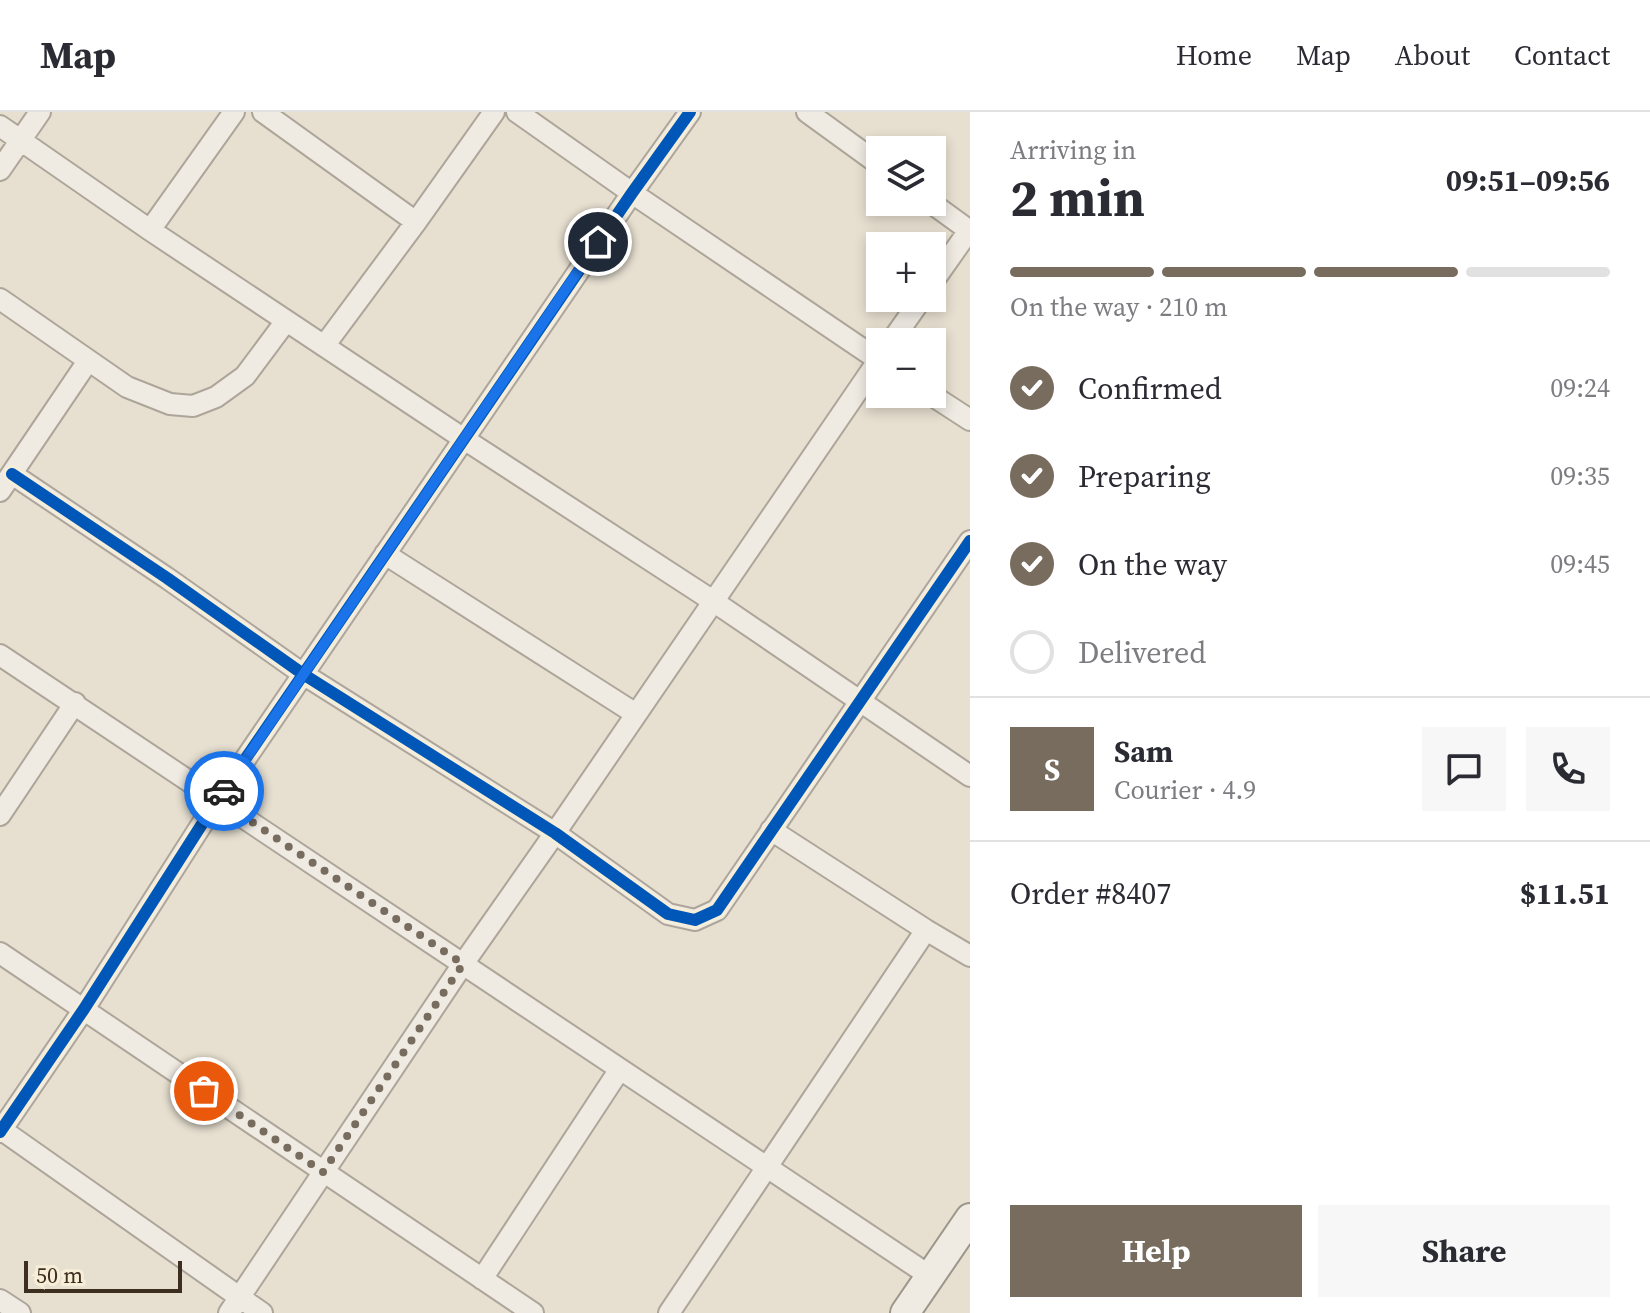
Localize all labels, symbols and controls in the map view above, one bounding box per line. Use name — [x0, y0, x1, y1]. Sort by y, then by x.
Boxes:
text: Map — [40, 29, 116, 81]
text: Home — [1176, 36, 1252, 74]
text: Map — [1296, 36, 1351, 74]
text: About — [1395, 36, 1470, 74]
text: Contact — [1514, 36, 1610, 74]
text: Arriving in — [1010, 132, 1136, 168]
map controls — [866, 136, 946, 408]
button: layers — [866, 136, 946, 216]
text: 09:51–09:56 — [1446, 160, 1610, 201]
text: 2 min — [1010, 162, 1145, 233]
pin — [564, 208, 632, 276]
icon: home — [576, 220, 620, 264]
button: + — [866, 232, 946, 312]
text: On the way · 210 m — [1010, 289, 1228, 325]
button: − — [866, 328, 946, 408]
icon: check — [1010, 366, 1054, 410]
text: Confirmed — [1078, 368, 1222, 409]
text: 09:24 — [1550, 370, 1610, 406]
icon: check — [1010, 454, 1054, 498]
text: Preparing — [1078, 456, 1211, 497]
text: 09:35 — [1550, 458, 1610, 494]
icon: check — [1010, 542, 1054, 586]
text: On the way — [1078, 544, 1227, 585]
text: 09:45 — [1550, 546, 1610, 582]
text: Delivered — [1078, 632, 1206, 673]
button: chat — [1422, 727, 1506, 811]
button: phone — [1526, 727, 1610, 811]
text: Sam — [1114, 731, 1173, 772]
text: S — [1044, 749, 1060, 790]
courier — [184, 751, 264, 831]
icon: car — [202, 769, 246, 813]
text: Courier · 4.9 — [1114, 772, 1256, 808]
text: Order #8407 — [1010, 873, 1171, 914]
text: $11.51 — [1520, 873, 1610, 914]
pin — [170, 1057, 238, 1125]
icon: bag — [182, 1069, 226, 1113]
button: Help — [1010, 1205, 1302, 1297]
button: Share — [1318, 1205, 1610, 1297]
scale bar — [24, 1257, 182, 1293]
text: 50 m — [36, 1260, 83, 1290]

